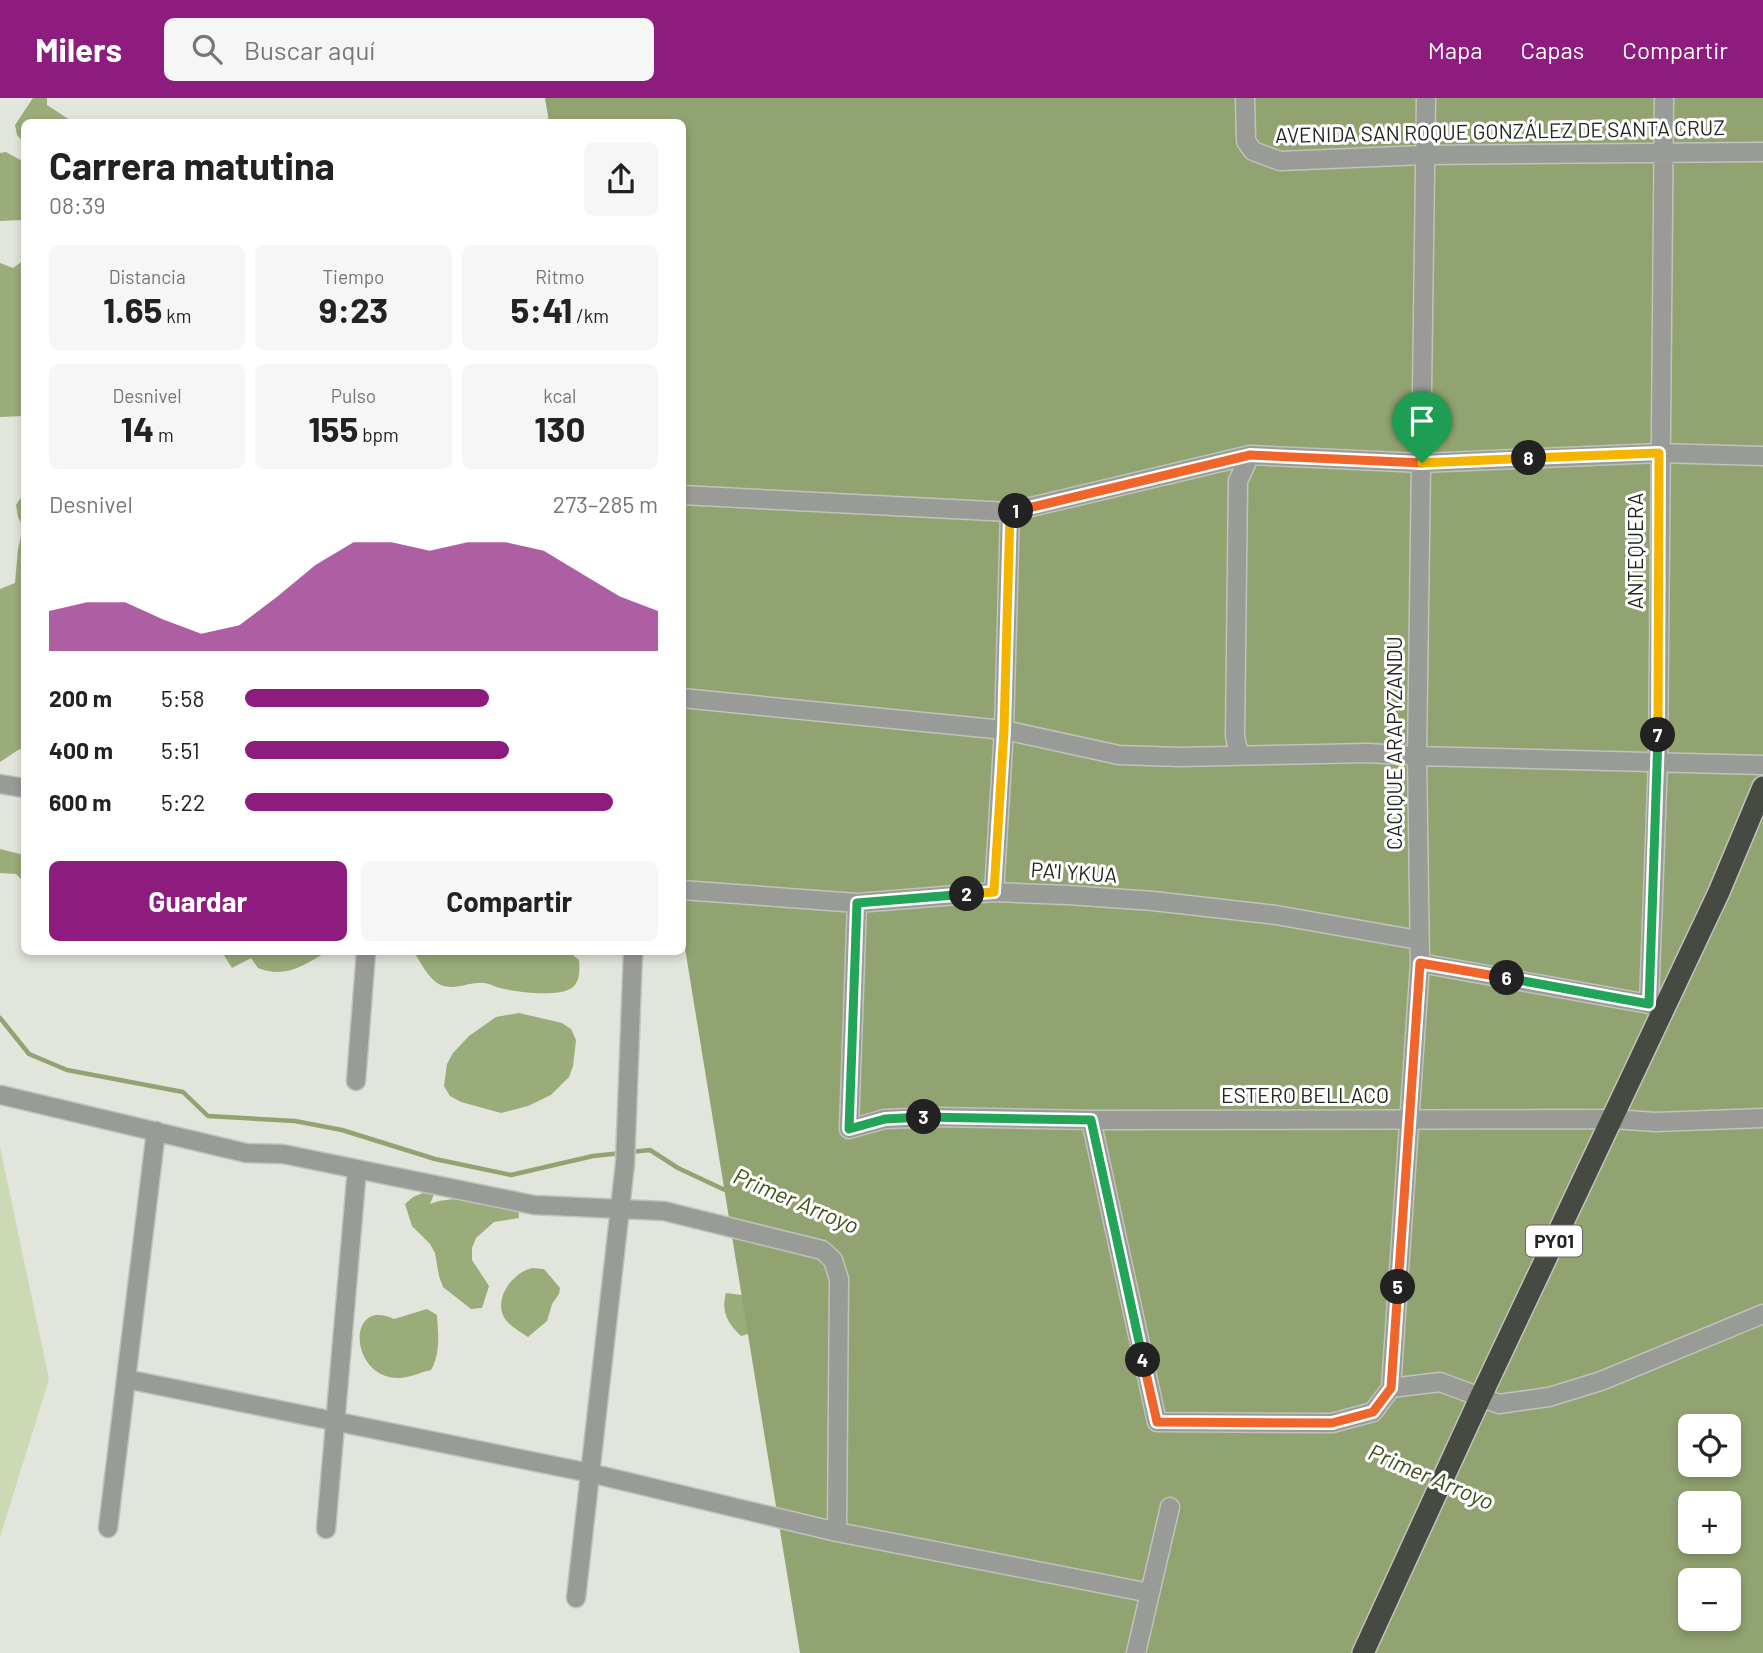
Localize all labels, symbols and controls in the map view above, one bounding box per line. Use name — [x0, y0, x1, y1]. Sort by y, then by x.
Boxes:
search box — [164, 18, 654, 81]
text: Milers — [35, 29, 122, 69]
icon: search — [188, 30, 226, 68]
text: Buscar aquí — [244, 34, 375, 65]
text: Mapa — [1428, 35, 1483, 64]
text: Capas — [1521, 35, 1584, 64]
text: Compartir — [1622, 35, 1728, 64]
street label: AVENIDA SAN ROQUE GONZÁLEZ DE SANTA CRUZ — [1275, 114, 1725, 147]
text: Carrera matutina — [49, 142, 335, 188]
button: share — [584, 142, 658, 216]
text: 08:39 — [49, 191, 106, 219]
text: Distancia — [109, 265, 186, 288]
text: Tiempo — [323, 265, 384, 288]
text: Ritmo — [535, 265, 584, 288]
text: 1.65 — [103, 288, 162, 330]
text: 9:23 — [319, 288, 388, 330]
text: 5:41 — [511, 288, 572, 330]
text: km — [162, 304, 191, 327]
text: /km — [572, 304, 609, 327]
text: Desnivel — [113, 384, 182, 407]
text: Pulso — [331, 384, 376, 407]
text: kcal — [543, 384, 576, 407]
pin — [1392, 391, 1452, 463]
icon: arrive — [1403, 402, 1441, 440]
text: 14 — [121, 407, 154, 449]
text: 155 — [308, 407, 358, 449]
text: 130 — [534, 407, 585, 449]
text: m — [154, 423, 174, 446]
text: bpm — [358, 423, 399, 446]
pin: 8 — [1512, 440, 1546, 476]
text: 8 — [1523, 446, 1534, 469]
text: Desnivel — [49, 490, 133, 518]
text: 273–285 m — [553, 490, 658, 518]
street label: ANTEQUERA — [1622, 493, 1647, 609]
pin: 1 — [998, 494, 1034, 528]
text: 1 — [1012, 499, 1019, 522]
street label: CACIQUE ARAPYZANDU — [1381, 636, 1406, 850]
text: 200 m — [49, 684, 112, 712]
text: 5:58 — [161, 684, 204, 712]
pin: 7 — [1640, 718, 1676, 752]
text: 7 — [1653, 723, 1662, 746]
text: 400 m — [49, 736, 113, 764]
text: 5:51 — [161, 736, 200, 764]
text: 600 m — [49, 788, 111, 816]
text: 5:22 — [161, 788, 205, 816]
street label: PA'I YKUA — [1030, 856, 1118, 887]
button: Guardar — [49, 861, 347, 941]
button: Compartir — [361, 861, 658, 941]
pin: 2 — [950, 876, 984, 912]
text: 2 — [961, 882, 972, 905]
pin: 6 — [1490, 960, 1524, 996]
text: 6 — [1501, 966, 1512, 989]
street label: ESTERO BELLACO — [1221, 1082, 1389, 1107]
pin: 3 — [906, 1100, 942, 1134]
text: 3 — [918, 1105, 929, 1128]
water label: Primer Arroyo — [730, 1161, 863, 1239]
road number: PY01 — [1526, 1226, 1582, 1256]
pin: 5 — [1380, 1270, 1416, 1304]
text: 5 — [1392, 1275, 1403, 1298]
pin: 4 — [1126, 1342, 1160, 1378]
text: 4 — [1137, 1348, 1148, 1371]
map controls — [1678, 1414, 1741, 1631]
button: locate — [1678, 1414, 1741, 1477]
water label: Primer Arroyo — [1365, 1437, 1498, 1515]
button: + — [1678, 1491, 1741, 1554]
button: − — [1678, 1568, 1741, 1631]

